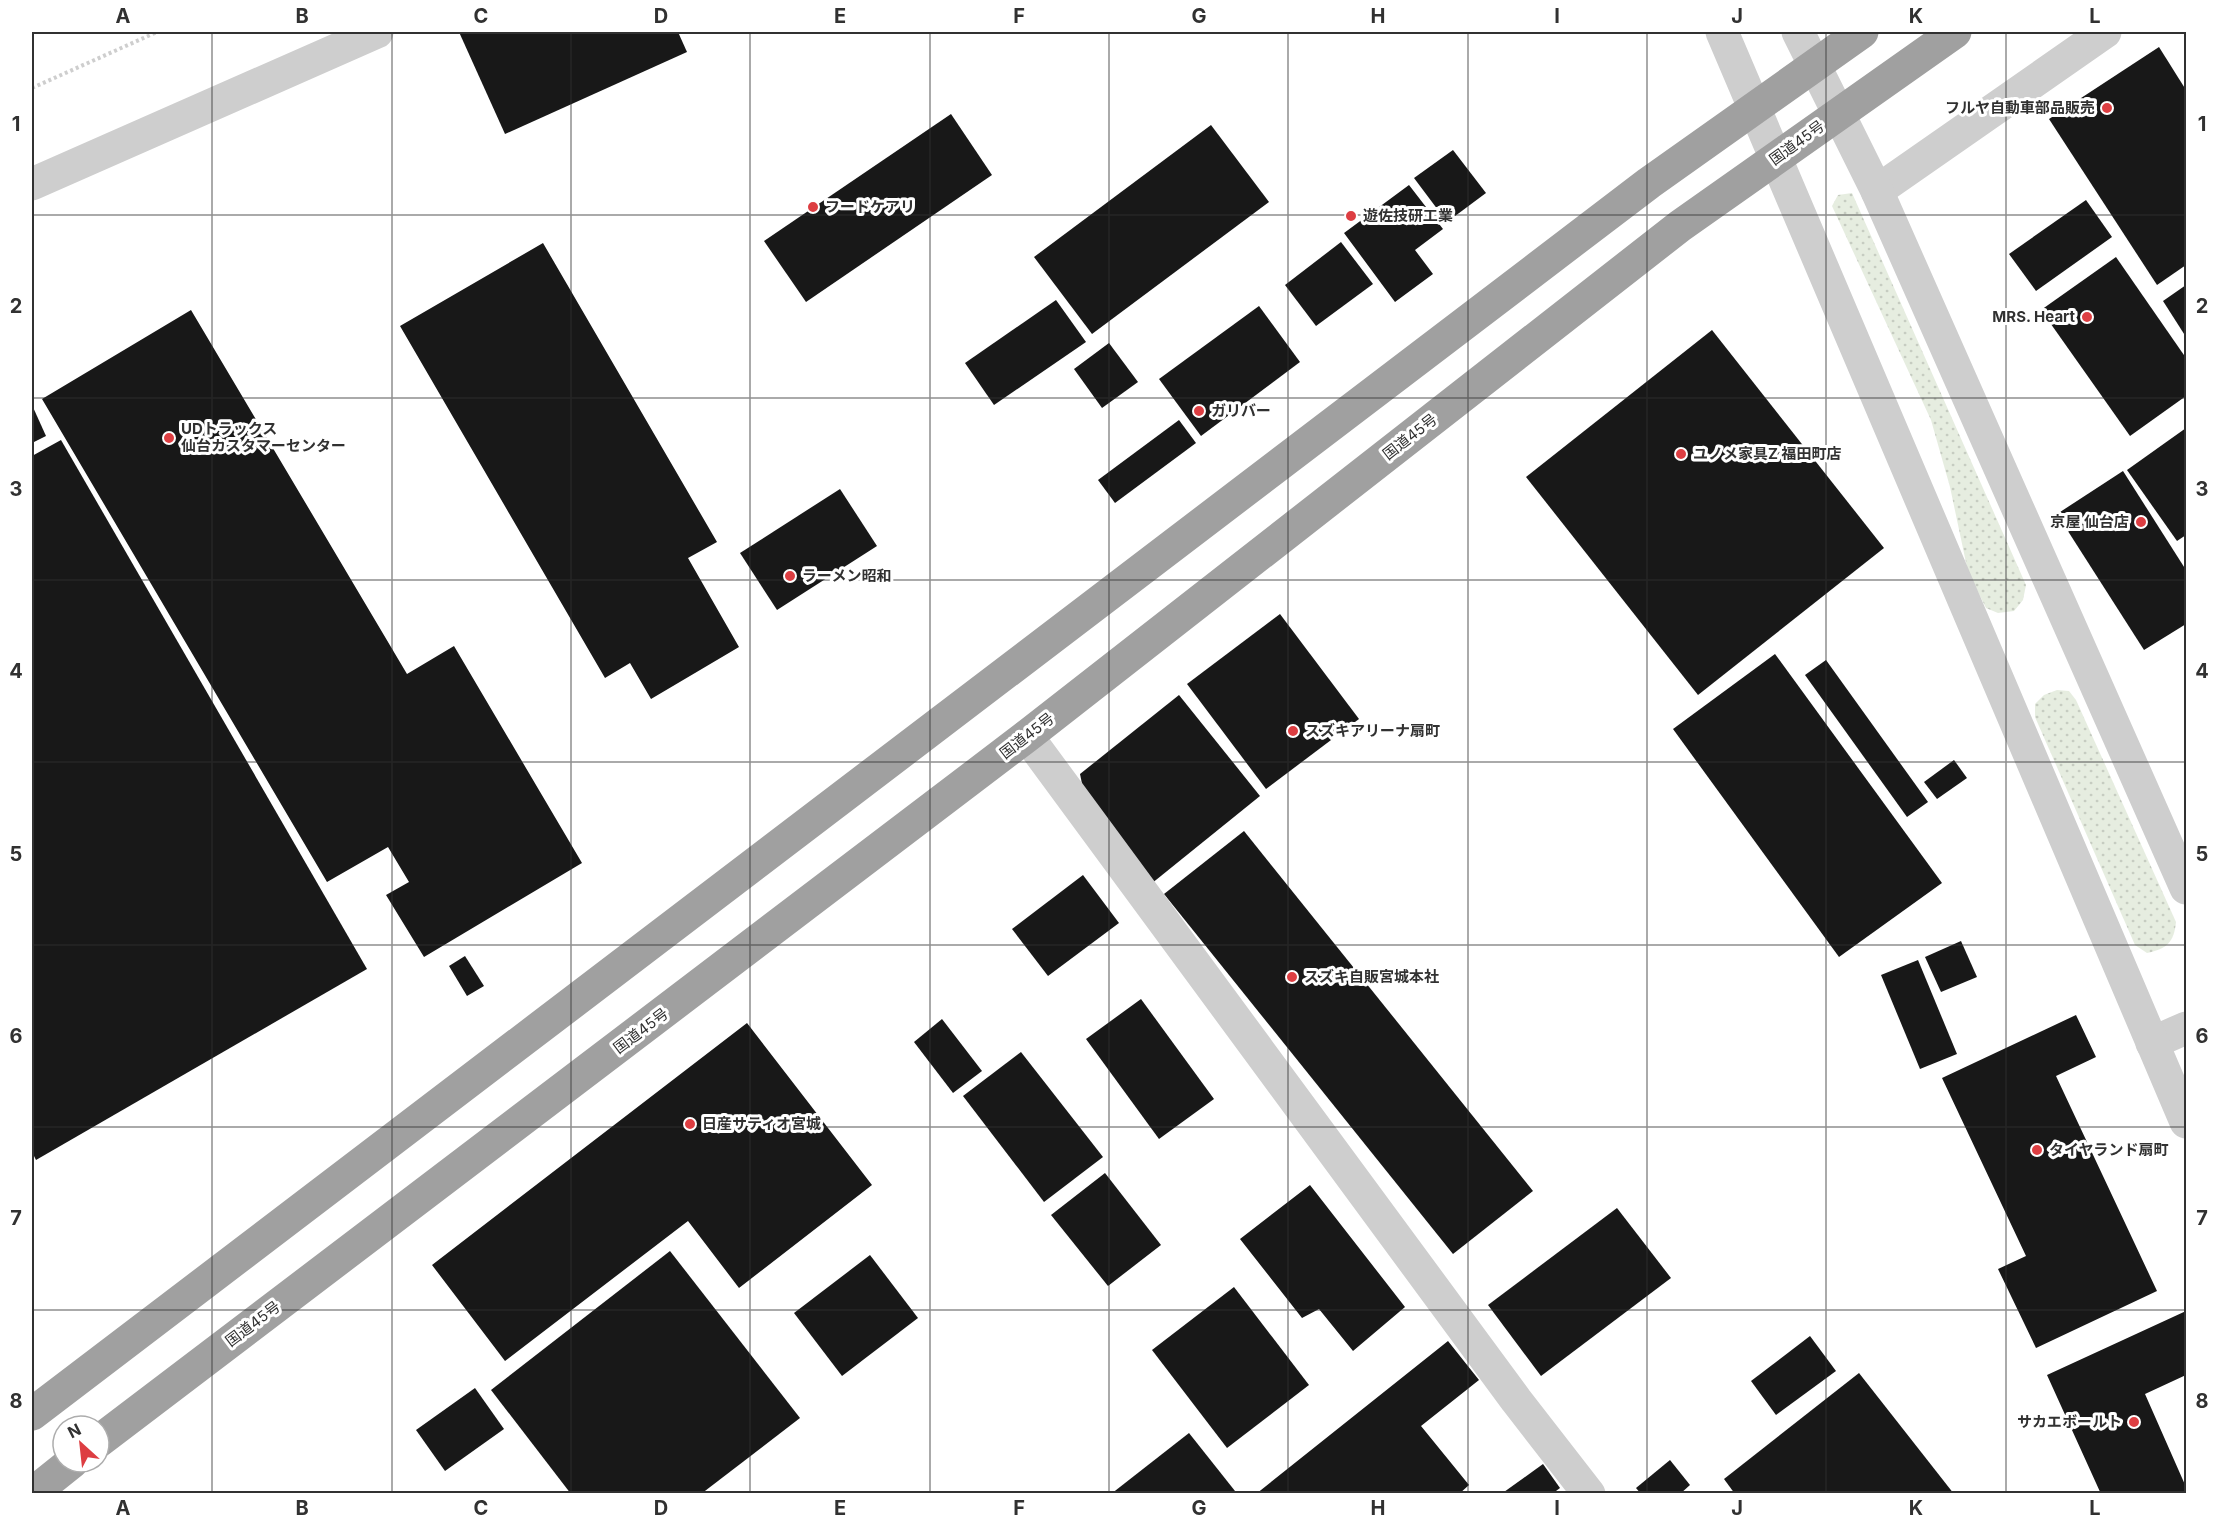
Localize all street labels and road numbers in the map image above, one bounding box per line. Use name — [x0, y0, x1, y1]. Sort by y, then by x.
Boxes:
street label: 国道45号 — [1765, 116, 1828, 169]
street label: 国道45号 — [1379, 409, 1441, 464]
street label: 国道45号 — [996, 708, 1058, 763]
street label: 国道45号 — [610, 1004, 672, 1057]
street label: 国道45号 — [222, 1297, 284, 1350]

